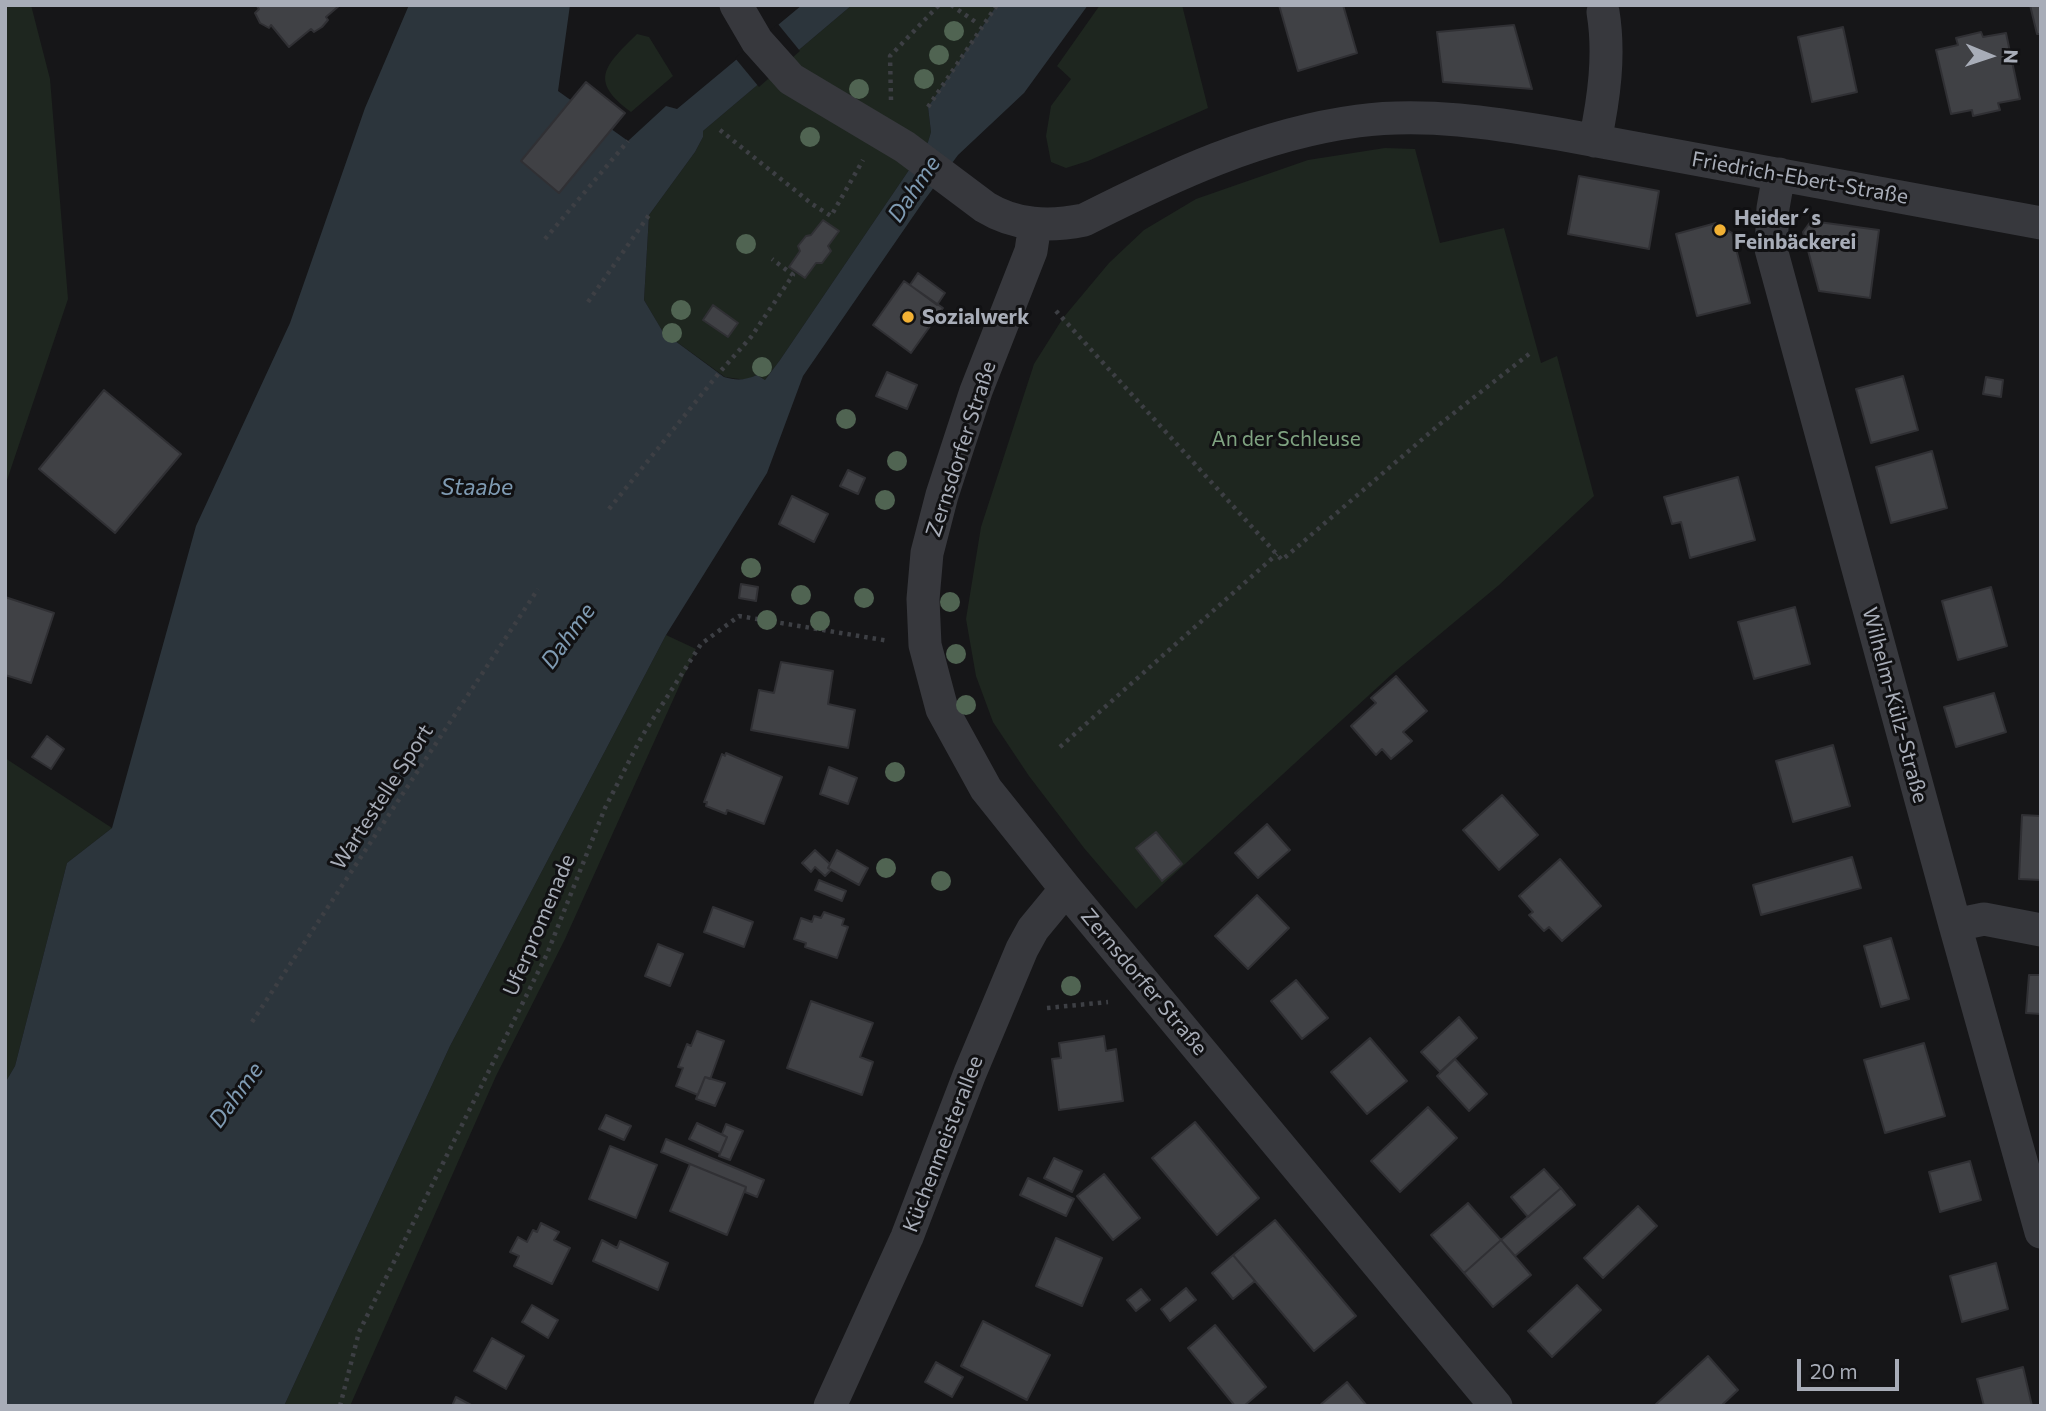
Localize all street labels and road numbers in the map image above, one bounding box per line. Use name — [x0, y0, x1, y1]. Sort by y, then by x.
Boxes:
street label: Friedrich-Ebert-Straße — [1690, 147, 1910, 209]
street label: Zernsdorfer Straße — [921, 358, 1001, 540]
street label: Wilhelm-Külz-Straße — [1857, 604, 1933, 806]
street label: Wartestelle Sport — [326, 720, 438, 874]
street label: Uferpromenade — [498, 850, 580, 1000]
street label: Zernsdorfer Straße — [1075, 904, 1213, 1060]
street label: Küchenmeisterallee — [898, 1052, 988, 1236]

